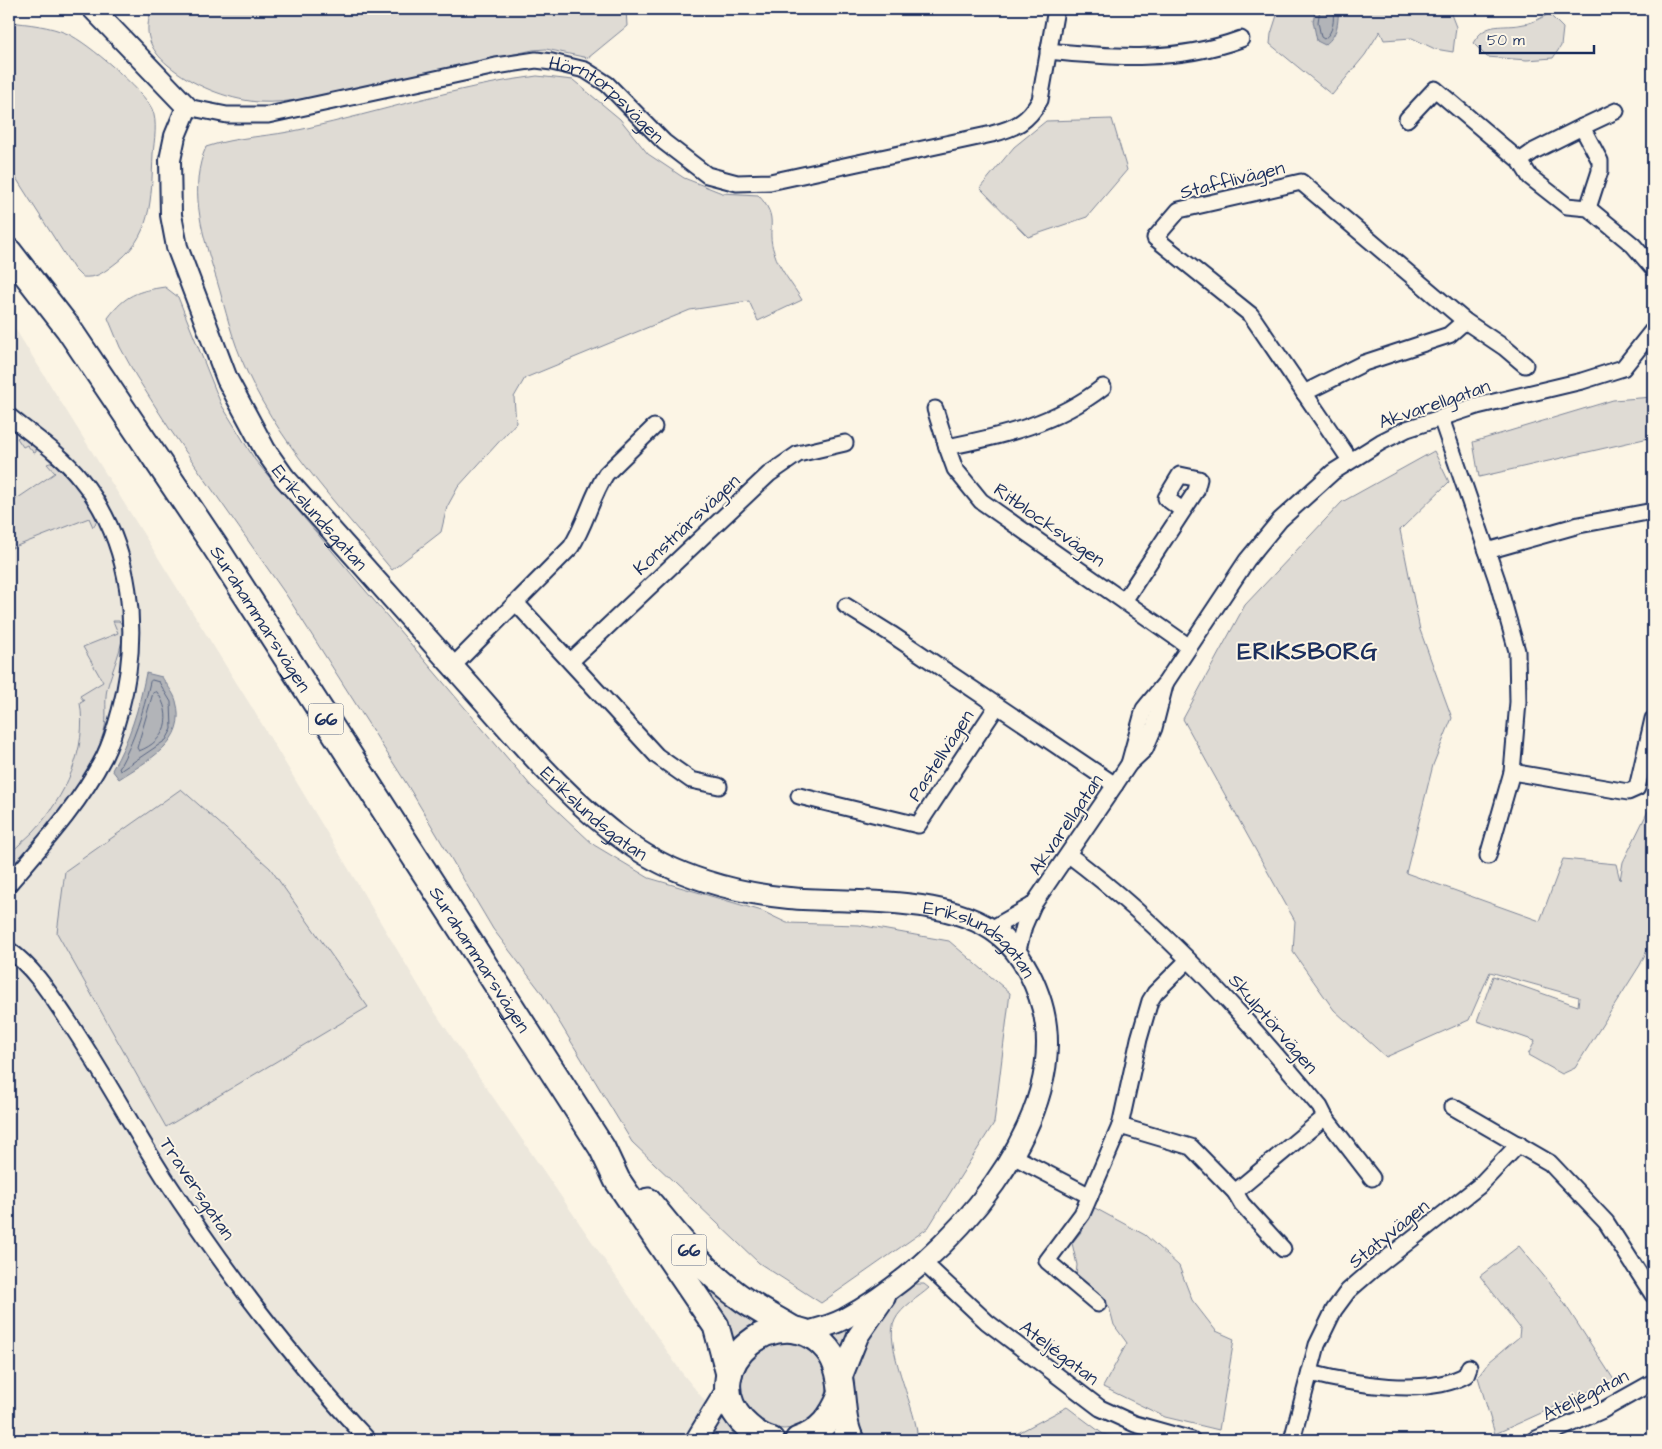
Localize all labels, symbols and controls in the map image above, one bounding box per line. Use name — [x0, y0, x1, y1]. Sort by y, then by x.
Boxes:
scale bar — [1480, 22, 1593, 54]
text: 50 m — [1487, 30, 1525, 51]
street label: Hörntorpsvägen — [546, 50, 670, 150]
street label: Stafflivägen — [1177, 154, 1288, 207]
street label: Akvarellgatan — [1375, 373, 1494, 437]
street label: Erikslundsgatan — [264, 460, 374, 577]
street label: Konstnärsvägen — [628, 468, 747, 582]
street label: Ritblocksvägen — [987, 477, 1110, 575]
street label: Surahammarsvägen — [203, 541, 317, 698]
district label: ERIKSBORG — [1238, 635, 1378, 669]
road number: 66 — [308, 704, 344, 734]
street label: Pastellvägen — [902, 705, 982, 807]
street label: Erikslundsgatan — [534, 761, 652, 868]
street label: Akvarellgatan — [1023, 769, 1111, 881]
street label: Surahammarsvägen — [422, 881, 536, 1038]
street label: Erikslundsgatan — [921, 894, 1041, 983]
street label: Skulptörvägen — [1221, 968, 1324, 1081]
street label: Traversgatan — [152, 1132, 241, 1246]
street label: Statyvägen — [1343, 1193, 1436, 1276]
road number: 66 — [672, 1234, 706, 1266]
street label: Ateljégatan — [1013, 1314, 1104, 1393]
street label: Ateljégatan — [1538, 1363, 1634, 1429]

